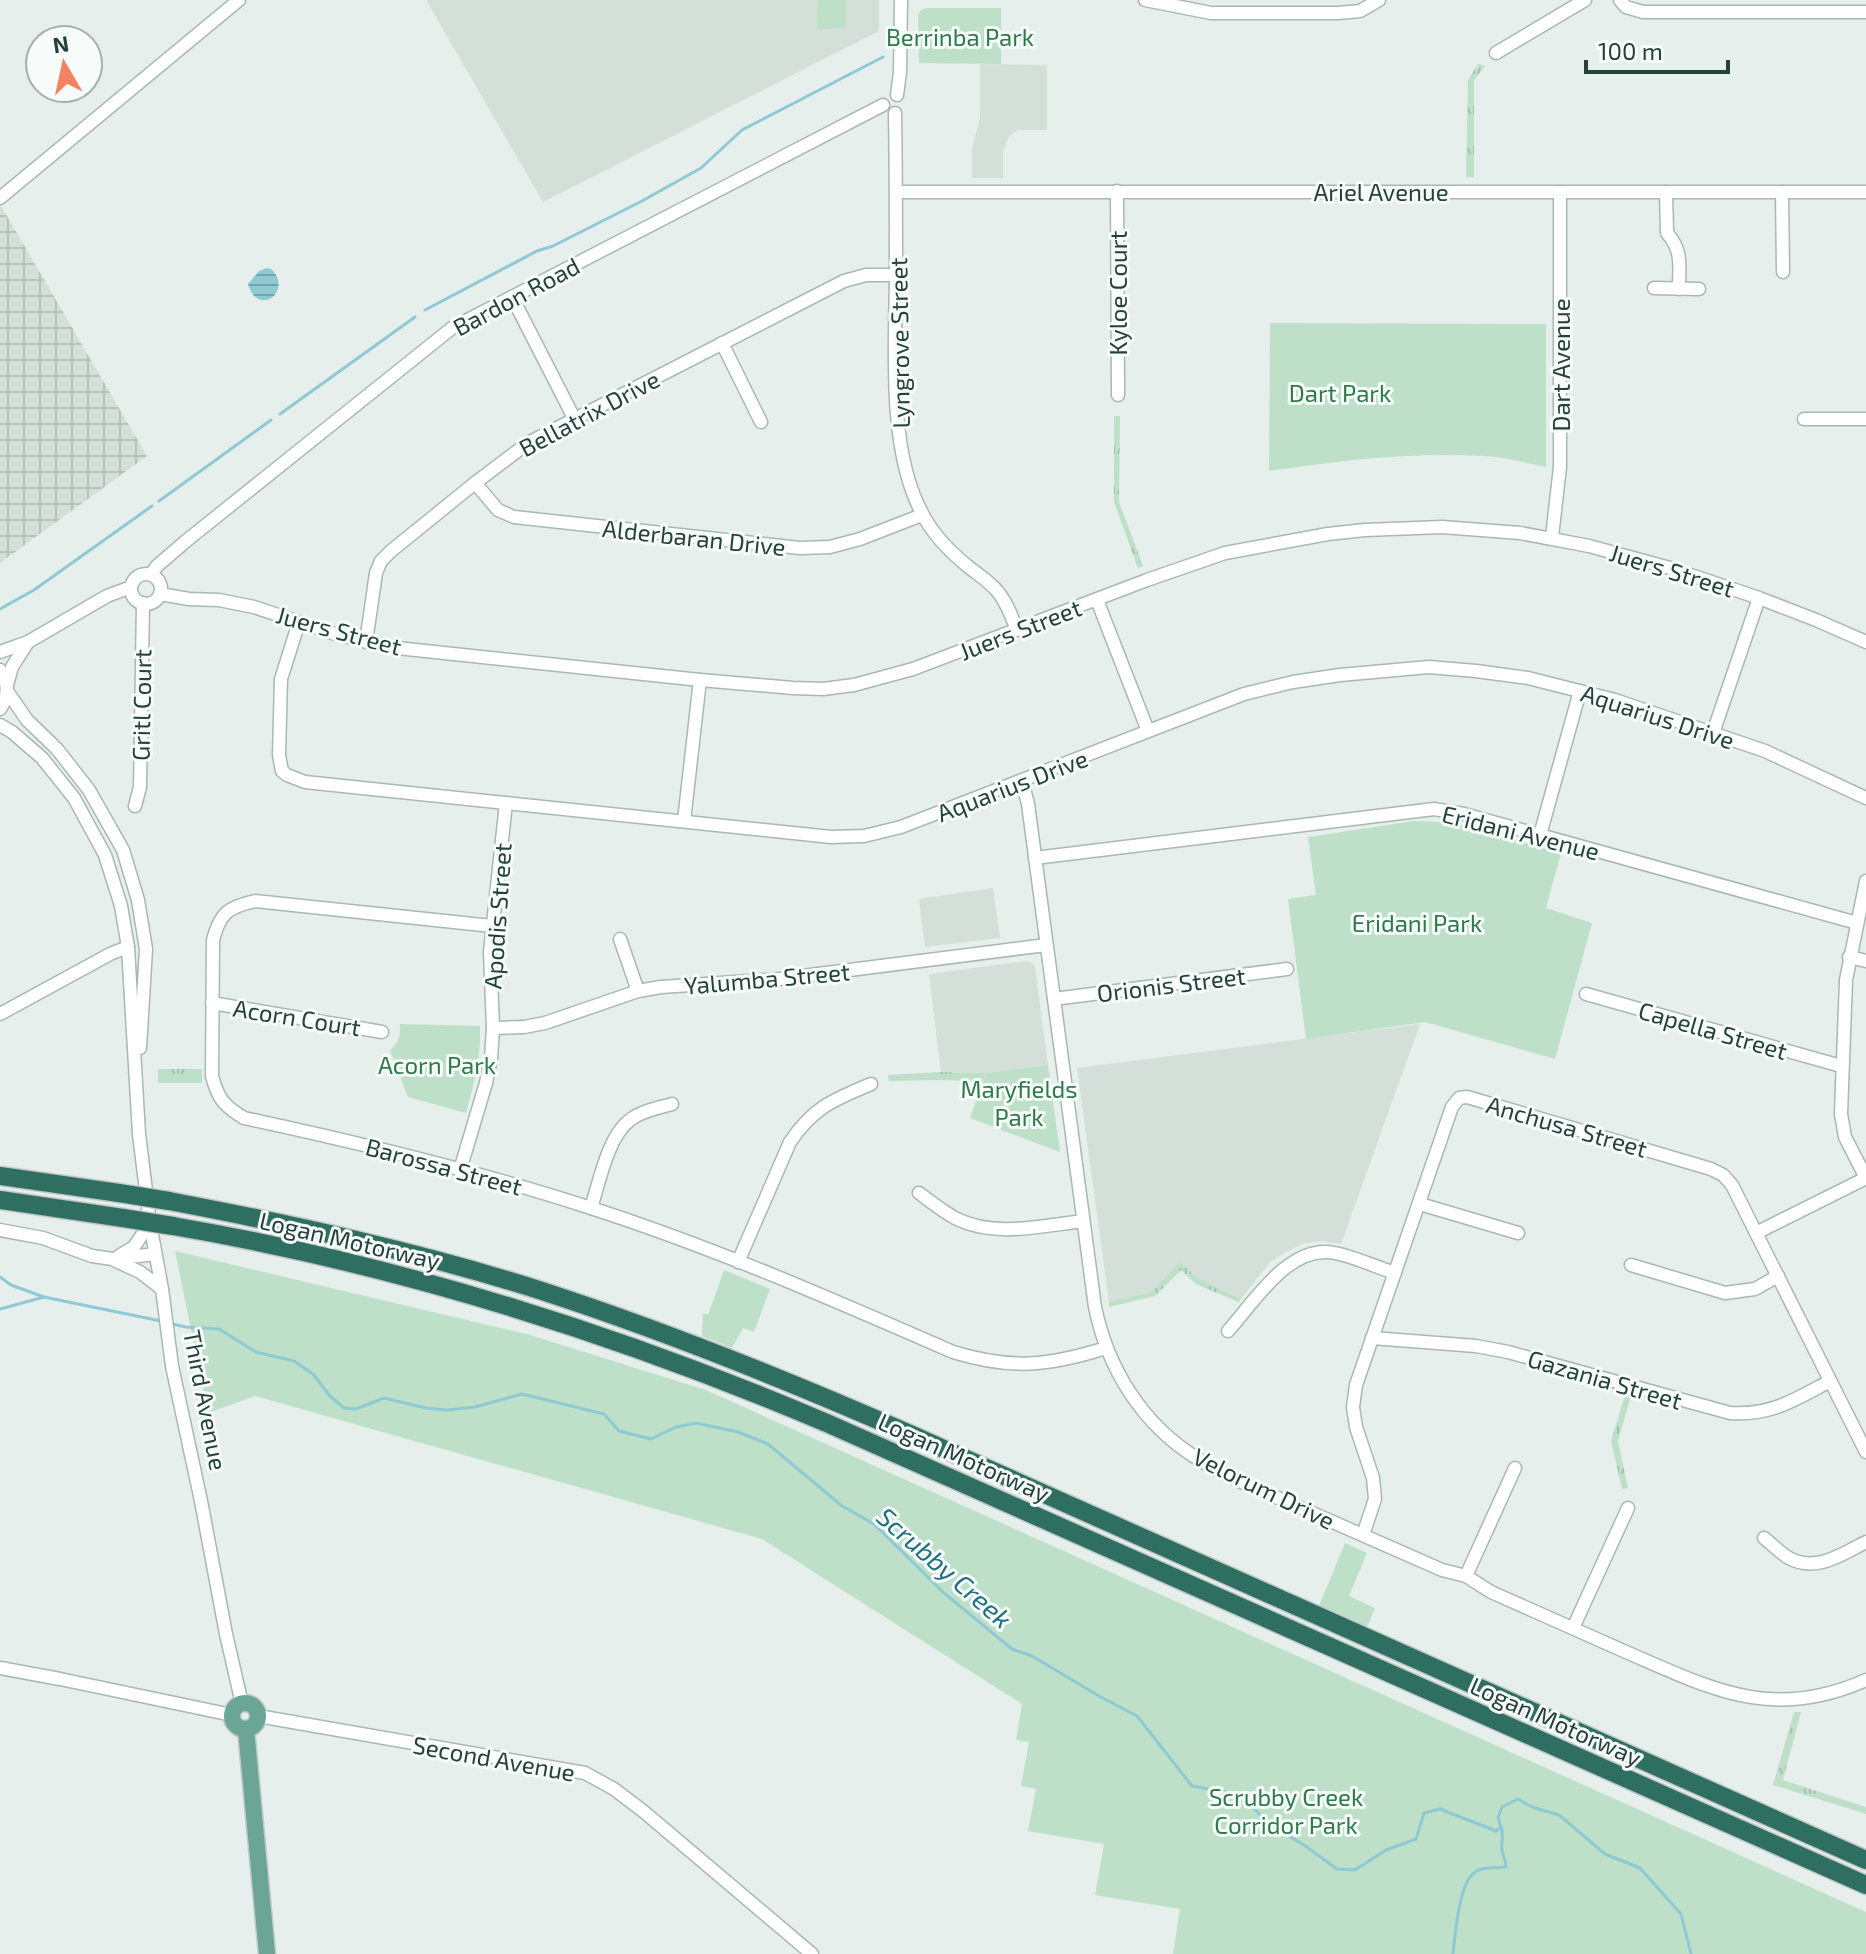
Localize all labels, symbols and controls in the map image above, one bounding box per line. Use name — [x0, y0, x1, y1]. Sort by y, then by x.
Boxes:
park label: Berrinba Park — [886, 22, 1034, 51]
north arrow — [24, 24, 104, 104]
scale bar — [1586, 24, 1728, 74]
text: N — [51, 29, 71, 57]
text: 100 m — [1598, 36, 1663, 65]
street label: Ariel Avenue — [1313, 177, 1449, 206]
street label: Kyloe Court — [1103, 231, 1132, 355]
street label: Bardon Road — [448, 250, 584, 342]
street label: Lyngrove Street — [883, 257, 915, 429]
street label: Dart Avenue — [1546, 298, 1575, 432]
street label: Bellatrix Drive — [514, 364, 664, 462]
park label: Dart Park — [1289, 378, 1391, 407]
street label: Alderbaran Drive — [601, 513, 787, 561]
street label: Juers Street — [1606, 537, 1738, 603]
street label: Juers Street — [955, 592, 1085, 666]
street label: Juers Street — [273, 599, 405, 661]
street label: Gritl Court — [126, 649, 156, 761]
street label: Aquarius Drive — [1578, 678, 1738, 754]
street label: Aquarius Drive — [932, 743, 1092, 827]
street label: Eridani Avenue — [1439, 798, 1603, 866]
street label: Apodis Street — [477, 842, 517, 990]
park label: Eridani Park — [1352, 908, 1482, 937]
street label: Yalumba Street — [683, 956, 851, 1000]
street label: Orionis Street — [1095, 961, 1247, 1007]
street label: Acorn Court — [231, 993, 363, 1041]
street label: Capella Street — [1635, 995, 1791, 1065]
park label: Acorn Park — [378, 1050, 496, 1079]
park label: Maryfields Park — [960, 1074, 1078, 1131]
street label: Anchusa Street — [1483, 1089, 1651, 1163]
street label: Barossa Street — [363, 1131, 525, 1201]
street label: Logan Motorway — [257, 1205, 443, 1275]
street label: Third Avenue — [178, 1327, 234, 1473]
street label: Gazania Street — [1525, 1343, 1685, 1415]
street label: Logan Motorway — [874, 1406, 1054, 1508]
street label: Velorum Drive — [1188, 1441, 1340, 1535]
water label: Scrubby Creek — [871, 1500, 1019, 1635]
street label: Logan Motorway — [1466, 1670, 1646, 1772]
street label: Second Avenue — [411, 1729, 577, 1787]
park label: Scrubby Creek Corridor Park — [1209, 1782, 1363, 1839]

